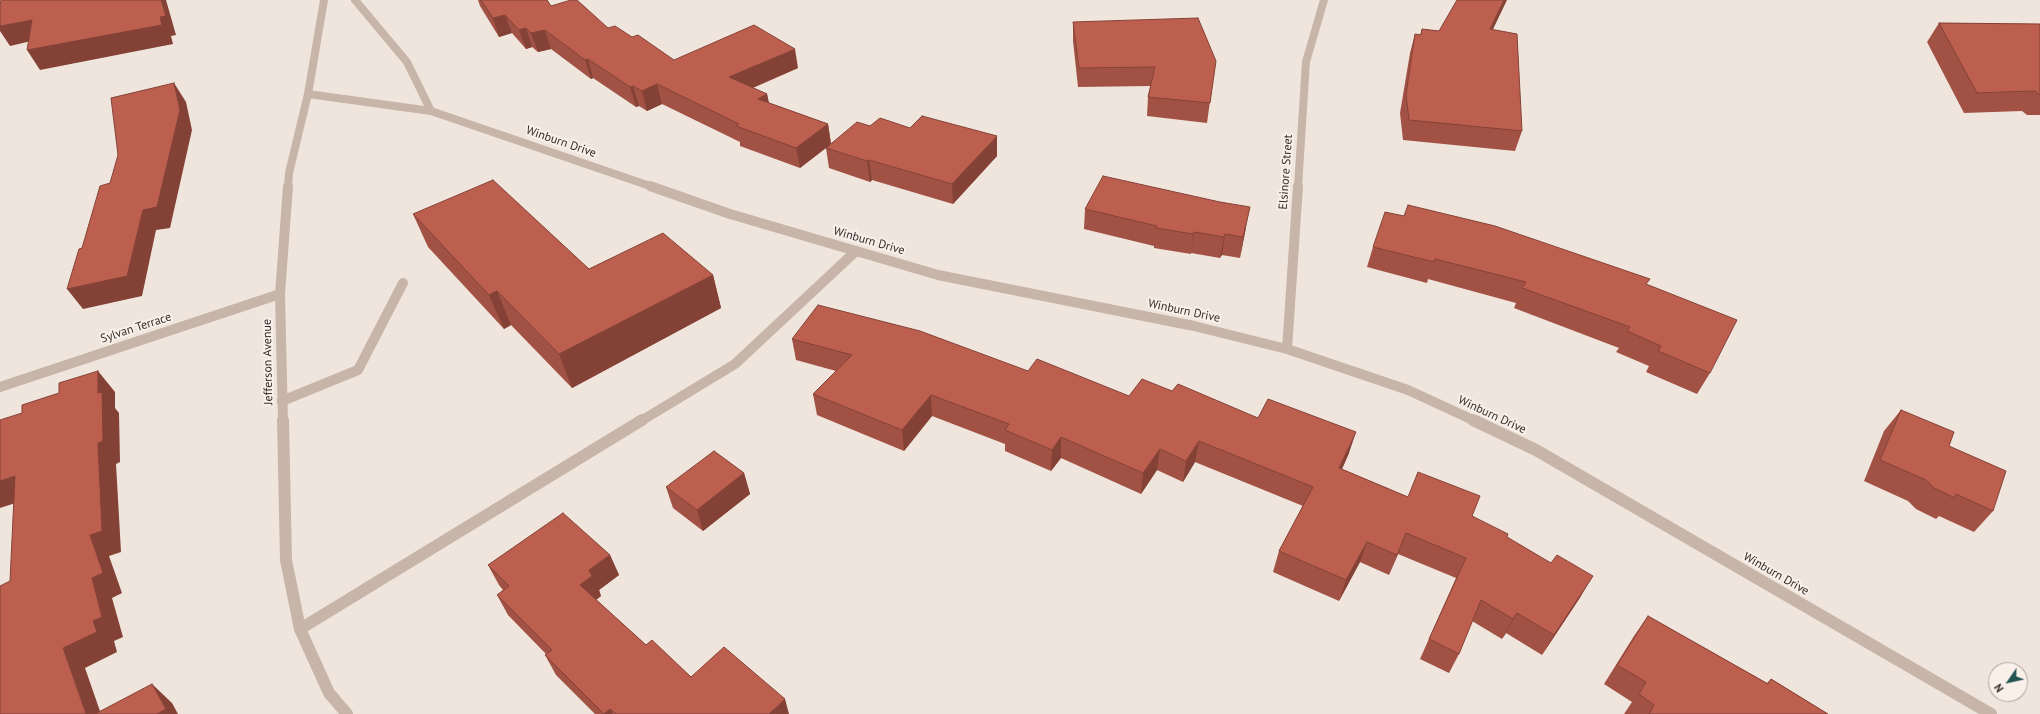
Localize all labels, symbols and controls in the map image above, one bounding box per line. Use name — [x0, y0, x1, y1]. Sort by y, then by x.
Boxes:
street label: Winburn Drive — [524, 123, 598, 161]
street label: Elsinore Street — [1276, 134, 1296, 210]
street label: Winburn Drive — [832, 224, 906, 258]
street label: Winburn Drive — [1147, 296, 1221, 326]
street label: Sylvan Terrace — [99, 310, 173, 346]
street label: Jefferson Avenue — [260, 319, 276, 405]
street label: Winburn Drive — [1456, 393, 1528, 437]
street label: Winburn Drive — [1741, 549, 1811, 599]
north arrow — [1988, 662, 2028, 702]
text: N — [1991, 681, 2007, 695]

